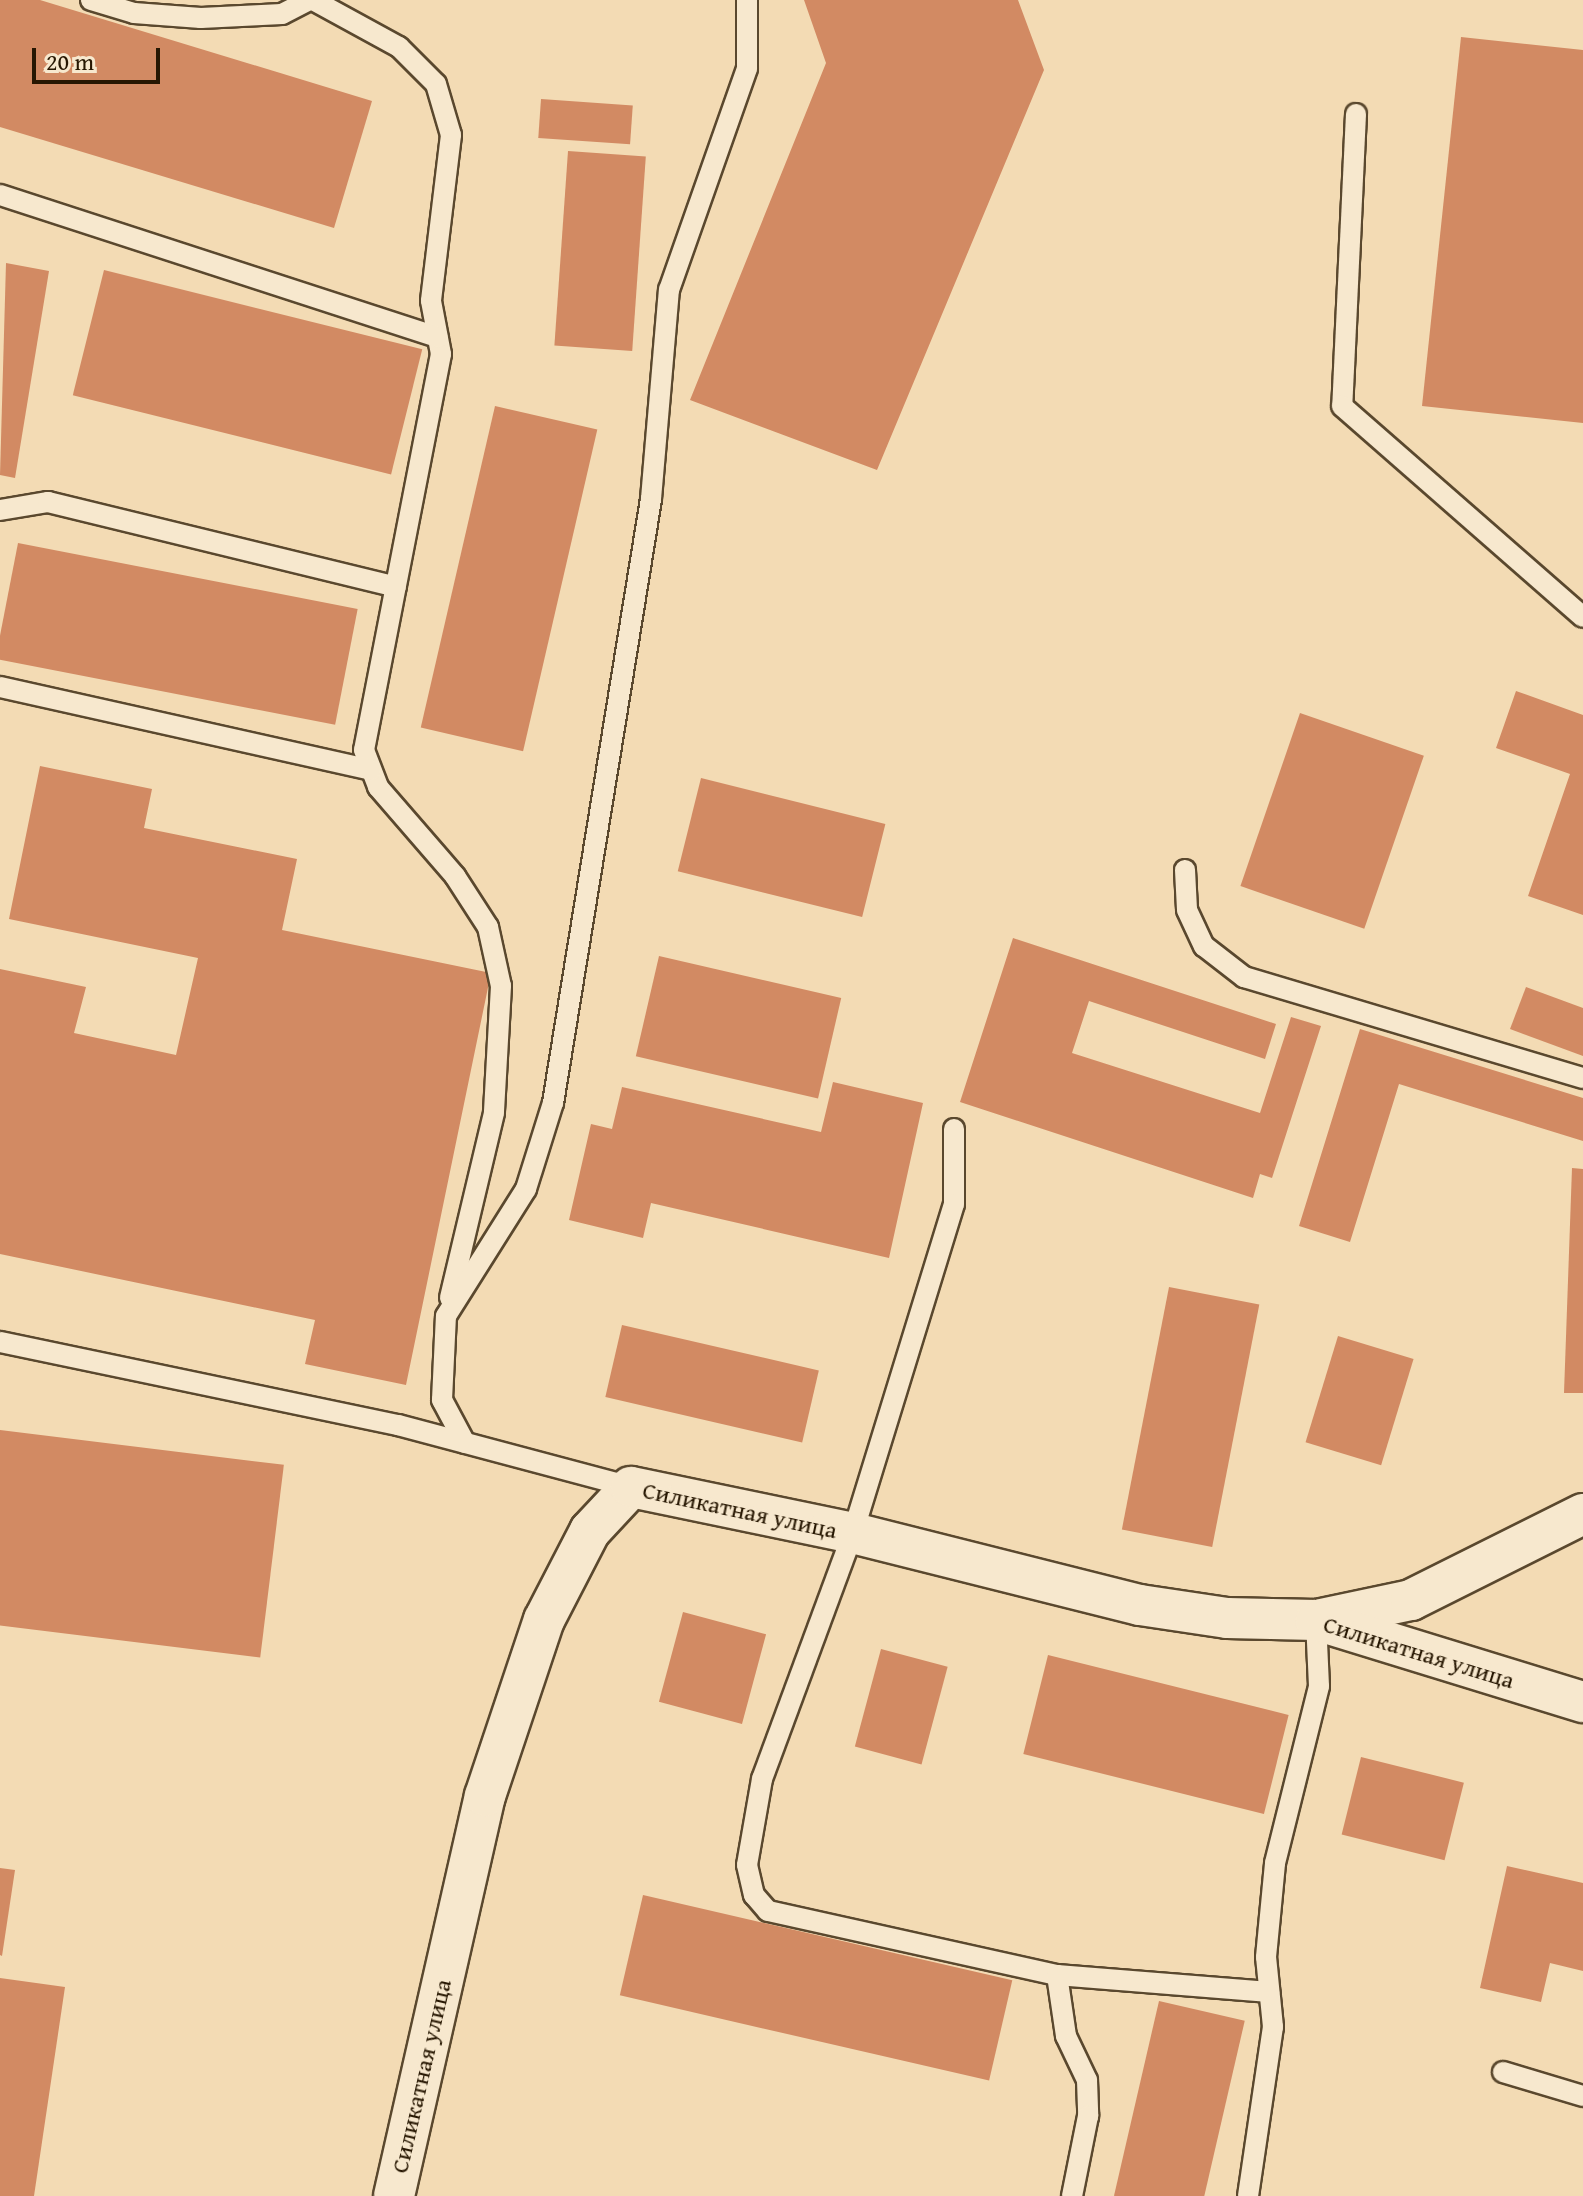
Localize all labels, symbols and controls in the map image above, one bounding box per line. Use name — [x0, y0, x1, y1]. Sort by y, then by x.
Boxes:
scale bar — [36, 32, 164, 82]
text: 20 m — [46, 44, 94, 79]
street label: Силикатная улица — [640, 1475, 840, 1545]
street label: Силикатная улица — [1320, 1609, 1518, 1695]
street label: Силикатная улица — [385, 1976, 457, 2176]

